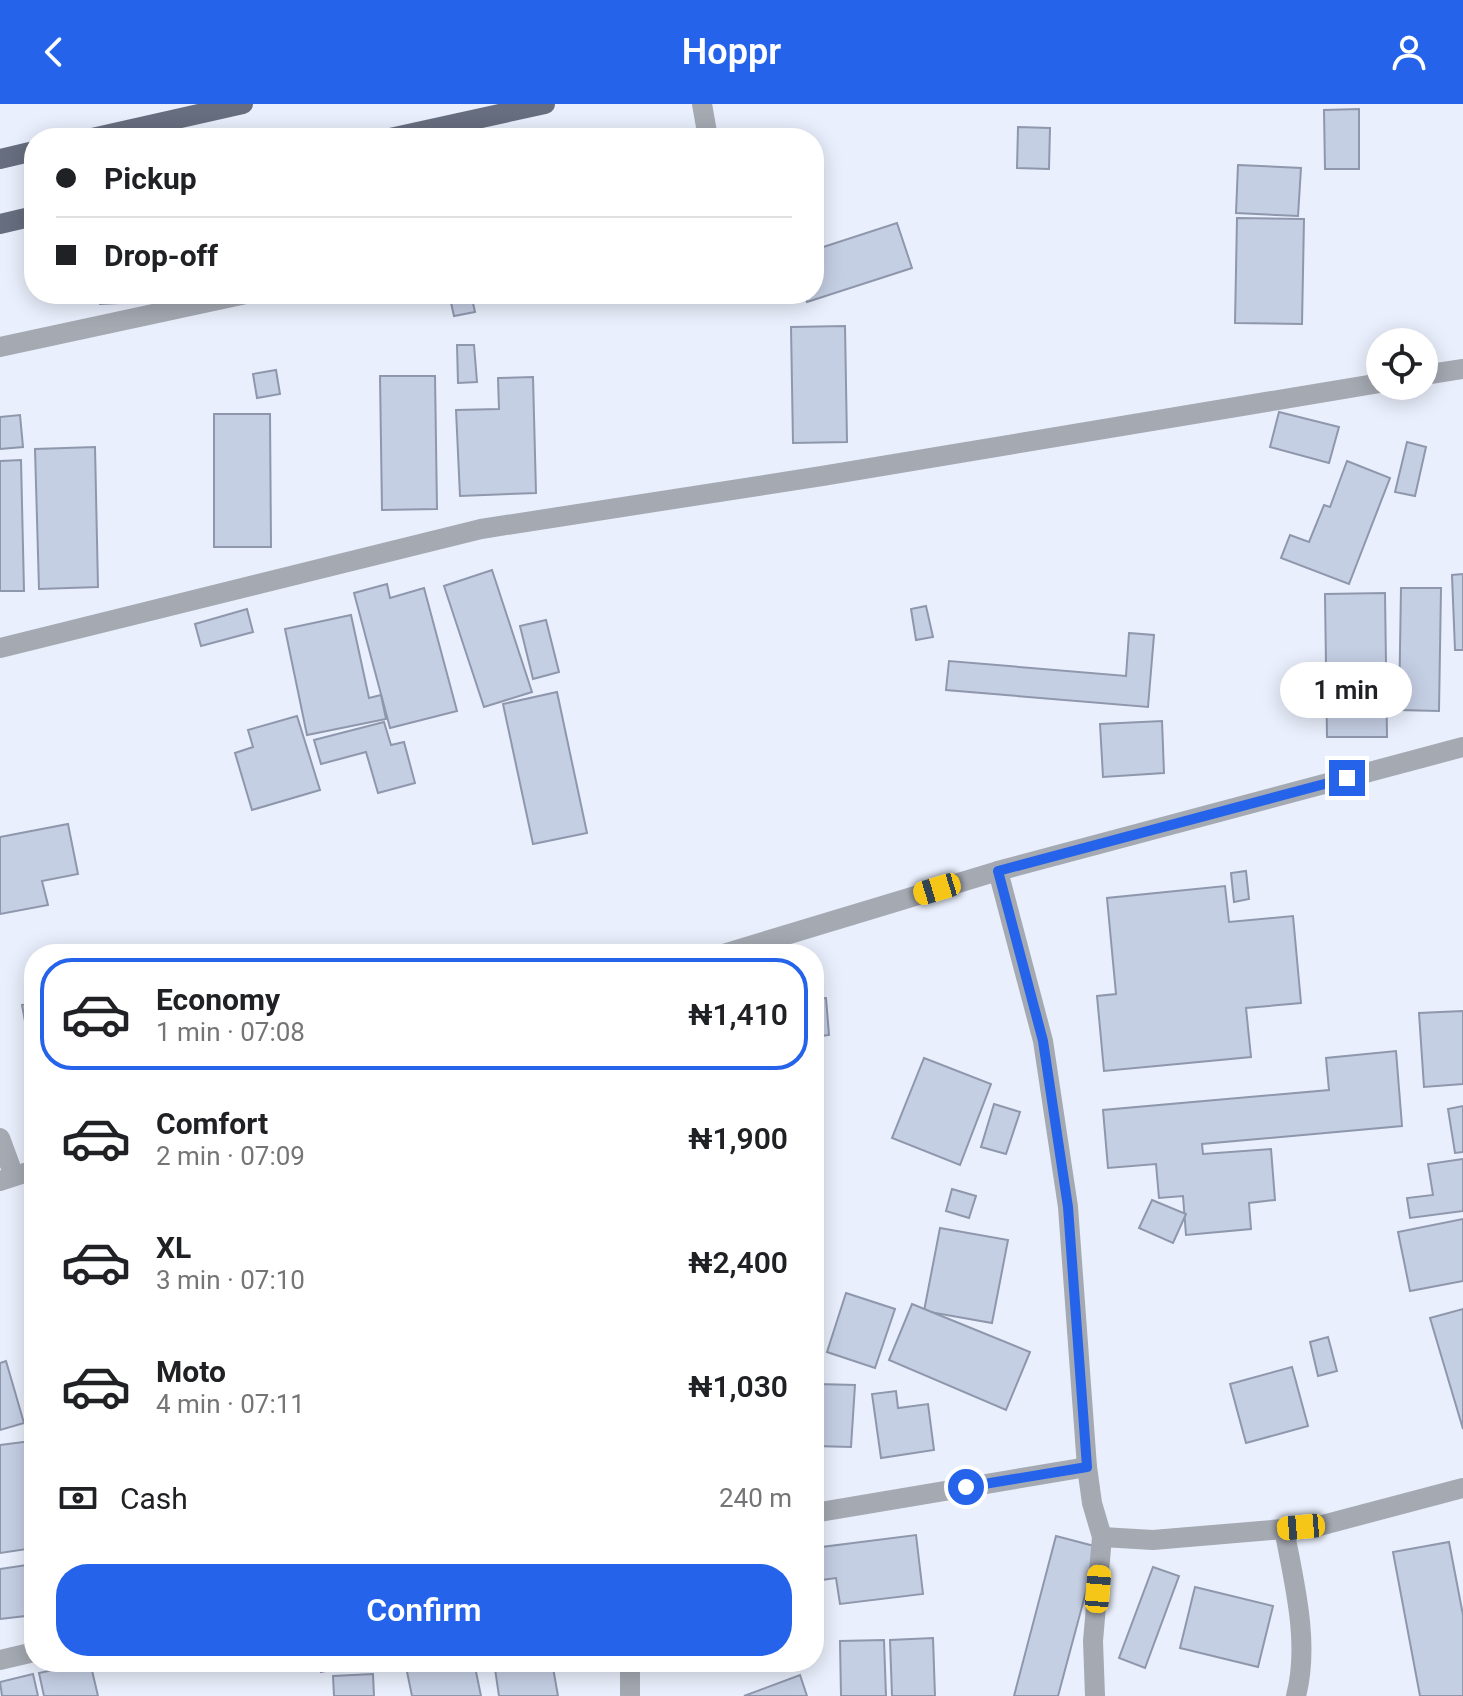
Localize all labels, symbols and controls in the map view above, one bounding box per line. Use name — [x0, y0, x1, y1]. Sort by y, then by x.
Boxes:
icon: back — [32, 30, 76, 74]
icon: person — [1387, 30, 1431, 74]
text: Hoppr — [682, 31, 781, 73]
text: Pickup — [104, 161, 197, 196]
text: Drop-off — [104, 238, 218, 273]
map controls — [1366, 328, 1438, 400]
button: locate — [1366, 328, 1438, 400]
callout: 1 min — [1281, 662, 1413, 718]
text: 1 min — [1313, 675, 1379, 705]
route end — [1329, 760, 1365, 796]
car — [911, 871, 963, 907]
icon: car — [60, 978, 132, 1050]
text: Economy — [156, 982, 280, 1017]
text: ₦1,410 — [688, 997, 788, 1032]
text: 1 min · 07:08 — [156, 1017, 305, 1047]
icon: car — [60, 1102, 132, 1174]
text: Comfort — [156, 1106, 268, 1141]
text: ₦1,900 — [688, 1121, 788, 1156]
text: 2 min · 07:09 — [156, 1141, 305, 1171]
icon: car — [60, 1226, 132, 1298]
text: XL — [156, 1230, 191, 1265]
text: ₦2,400 — [688, 1245, 788, 1280]
text: 3 min · 07:10 — [156, 1265, 305, 1295]
icon: car — [60, 1350, 132, 1422]
text: Moto — [156, 1354, 226, 1389]
text: ₦1,030 — [688, 1369, 788, 1404]
text: 4 min · 07:11 — [156, 1389, 305, 1419]
route start — [948, 1469, 984, 1505]
icon: cash — [56, 1476, 100, 1520]
text: Cash — [120, 1481, 188, 1516]
text: 240 m — [719, 1483, 792, 1513]
car — [1276, 1513, 1326, 1541]
button: Confirm — [56, 1564, 792, 1656]
car — [1084, 1564, 1112, 1614]

